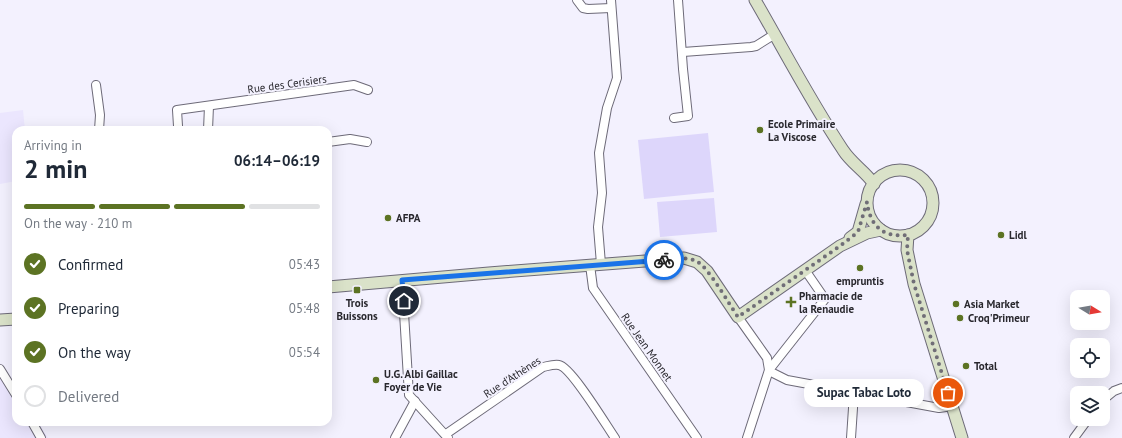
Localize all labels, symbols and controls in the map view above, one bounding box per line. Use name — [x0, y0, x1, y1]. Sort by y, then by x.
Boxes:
street label: Rue des Cerisiers — [247, 71, 328, 96]
place label: Ecole Primaire La Viscose — [768, 117, 836, 144]
marker: Ecole Primaire La Viscose — [755, 125, 765, 135]
text: Arriving in — [24, 137, 82, 154]
text: 06:14–06:19 — [234, 151, 320, 170]
text: 2 min — [24, 152, 87, 185]
place label: AFPA — [396, 211, 421, 225]
marker: AFPA — [383, 213, 393, 223]
text: On the way · 210 m — [24, 215, 132, 232]
place label: Lidl — [1009, 228, 1028, 242]
marker: Lidl — [996, 230, 1006, 240]
courier — [644, 240, 684, 280]
icon: bike — [653, 249, 675, 271]
icon: check — [24, 253, 46, 275]
text: Confirmed — [58, 255, 123, 274]
text: 05:43 — [289, 256, 320, 273]
marker: empruntis — [855, 263, 865, 273]
place label: empruntis — [836, 274, 884, 288]
pin — [387, 284, 421, 318]
marker: Trois Buissons — [352, 285, 362, 295]
place label: Pharmacie de la Renaudie — [799, 289, 863, 316]
icon: home — [393, 290, 415, 312]
north arrow — [1070, 290, 1110, 330]
map controls — [1070, 290, 1110, 426]
place label: Trois Buissons — [336, 296, 378, 323]
icon: check — [24, 297, 46, 319]
marker: Pharmacie de la Renaudie — [786, 297, 796, 307]
place label: Asia Market — [964, 297, 1019, 311]
text: Preparing — [58, 299, 120, 318]
marker: Asia Market — [951, 299, 961, 309]
text: 05:48 — [289, 300, 320, 317]
street label: Rue Jean Monnet — [618, 310, 676, 384]
place label: Croq'Primeur — [968, 311, 1030, 325]
marker: Croq'Primeur — [955, 313, 965, 323]
button: locate — [1070, 338, 1110, 378]
icon: check — [24, 341, 46, 363]
text: On the way — [58, 343, 131, 362]
text: 05:54 — [289, 344, 320, 361]
street label: Rue d'Athènes — [481, 353, 544, 401]
place label: Total — [974, 359, 998, 373]
marker: Total — [961, 361, 971, 371]
place label: U.G. Albi Gaillac Foyer de Vie — [384, 367, 458, 394]
marker: U.G. Albi Gaillac Foyer de Vie — [371, 375, 381, 385]
pin — [931, 376, 965, 410]
callout: Supac Tabac Loto — [804, 379, 924, 407]
icon: bag — [937, 382, 959, 404]
text: Supac Tabac Loto — [817, 384, 911, 401]
button: layers — [1070, 386, 1110, 426]
text: Delivered — [58, 387, 119, 406]

